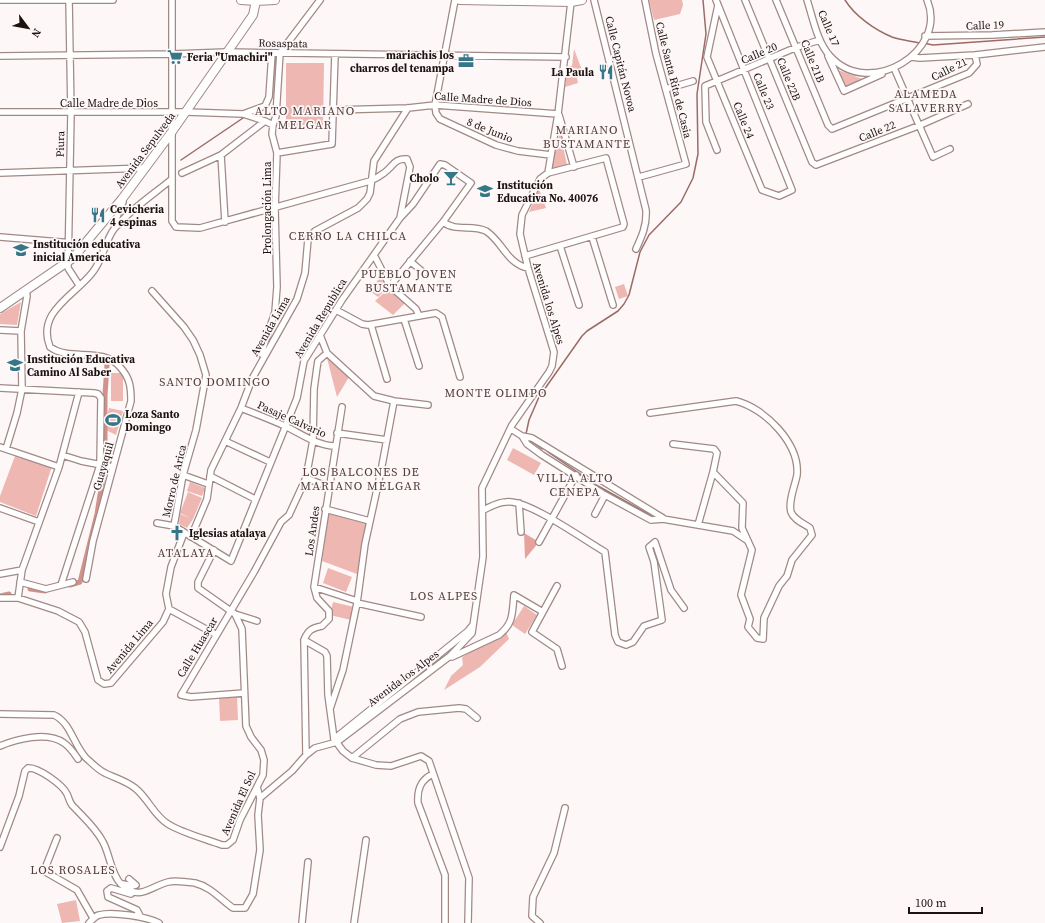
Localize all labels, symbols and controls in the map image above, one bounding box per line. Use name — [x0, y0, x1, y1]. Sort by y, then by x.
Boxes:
north arrow — [8, 8, 48, 48]
street label: Calle 17 — [814, 8, 843, 49]
street label: Calle Capitán Novoa — [601, 14, 640, 114]
street label: Calle 19 — [966, 17, 1004, 34]
street label: Calle Santa Rita de Casia — [652, 20, 695, 140]
text: N — [28, 26, 45, 40]
street label: Rosaspata — [258, 36, 308, 51]
street label: Calle 21B — [797, 37, 828, 85]
street label: Calle 20 — [739, 39, 780, 68]
supermarket icon: Feria "Umachiri" — [166, 48, 184, 66]
place label: mariachis los charros del tenampa — [350, 48, 454, 76]
place label: Feria "Umachiri" — [187, 50, 273, 65]
office icon: mariachis los charros del tenampa — [457, 52, 475, 70]
street label: Calle 21 — [929, 54, 970, 85]
street label: Calle 22B — [773, 55, 804, 103]
restaurant icon: La Paula — [597, 63, 615, 81]
place label: La Paula — [551, 65, 594, 80]
street label: Calle 23 — [749, 71, 778, 112]
district label: ALAMEDA SALAVERRY — [889, 86, 963, 116]
street label: Calle Madre de Dios — [434, 89, 533, 110]
street label: Calle Madre de Dios — [60, 96, 158, 111]
street label: Calle 24 — [729, 100, 758, 141]
district label: ALTO MARIANO MELGAR — [255, 103, 355, 133]
street label: Avenida Sepulveda — [112, 109, 179, 191]
street label: 8 de Junio — [464, 114, 515, 147]
street label: Calle 22 — [857, 117, 898, 146]
district label: MARIANO BUSTAMANTE — [543, 122, 631, 152]
street label: Piura — [53, 130, 68, 157]
street label: Prolongación Lima — [260, 161, 275, 255]
bar icon: Cholo — [442, 169, 460, 187]
place label: Cholo — [409, 171, 439, 186]
place label: Institución Educativa No. 40076 — [497, 178, 598, 206]
school or university icon: Institución Educativa No. 40076 — [476, 182, 494, 200]
place label: Cevicheria 4 espinas — [110, 202, 164, 230]
restaurant icon: Cevicheria 4 espinas — [89, 206, 107, 224]
district label: CERRO LA CHILCA — [289, 228, 407, 244]
place label: Institución educativa inicial America — [33, 237, 141, 265]
school or university icon: Institución educativa inicial America — [12, 241, 30, 259]
street label: Avenida los Alpes — [529, 260, 568, 346]
district label: PUEBLO JOVEN BUSTAMANTE — [361, 266, 457, 296]
street label: Avenida Republica — [291, 275, 350, 361]
street label: Avenida Lima — [247, 293, 294, 359]
place label: Institución Educativa Camino Al Saber — [27, 352, 135, 380]
school or university icon: Institución Educativa Camino Al Saber — [6, 356, 24, 374]
district label: SANTO DOMINGO — [159, 374, 271, 390]
district label: MONTE OLIMPO — [445, 385, 547, 401]
street label: Pasaje Calvario — [255, 397, 329, 441]
place label: Loza Santo Domingo — [125, 407, 180, 435]
sports icon: Loza Santo Domingo — [104, 411, 122, 429]
street label: Guayaquil — [89, 440, 118, 492]
street label: Morro de Arica — [159, 443, 190, 519]
district label: LOS BALCONES DE MARIANO MELGAR — [300, 464, 422, 494]
district label: VILLA ALTO CENEPA — [536, 470, 614, 500]
street label: Los Andes — [302, 505, 323, 557]
church icon: Iglesias atalaya — [168, 524, 186, 542]
place label: Iglesias atalaya — [189, 526, 266, 541]
district label: ATALAYA — [157, 545, 215, 561]
district label: LOS ALPES — [410, 588, 478, 604]
street label: Calle Huascar — [173, 614, 222, 680]
street label: Avenida Lima — [102, 615, 157, 677]
street label: Avenida los Alpes — [365, 647, 442, 710]
street label: Avenida El Sol — [218, 769, 259, 838]
district label: LOS ROSALES — [30, 862, 116, 878]
scale bar — [909, 889, 982, 915]
text: 100 m — [915, 895, 947, 911]

